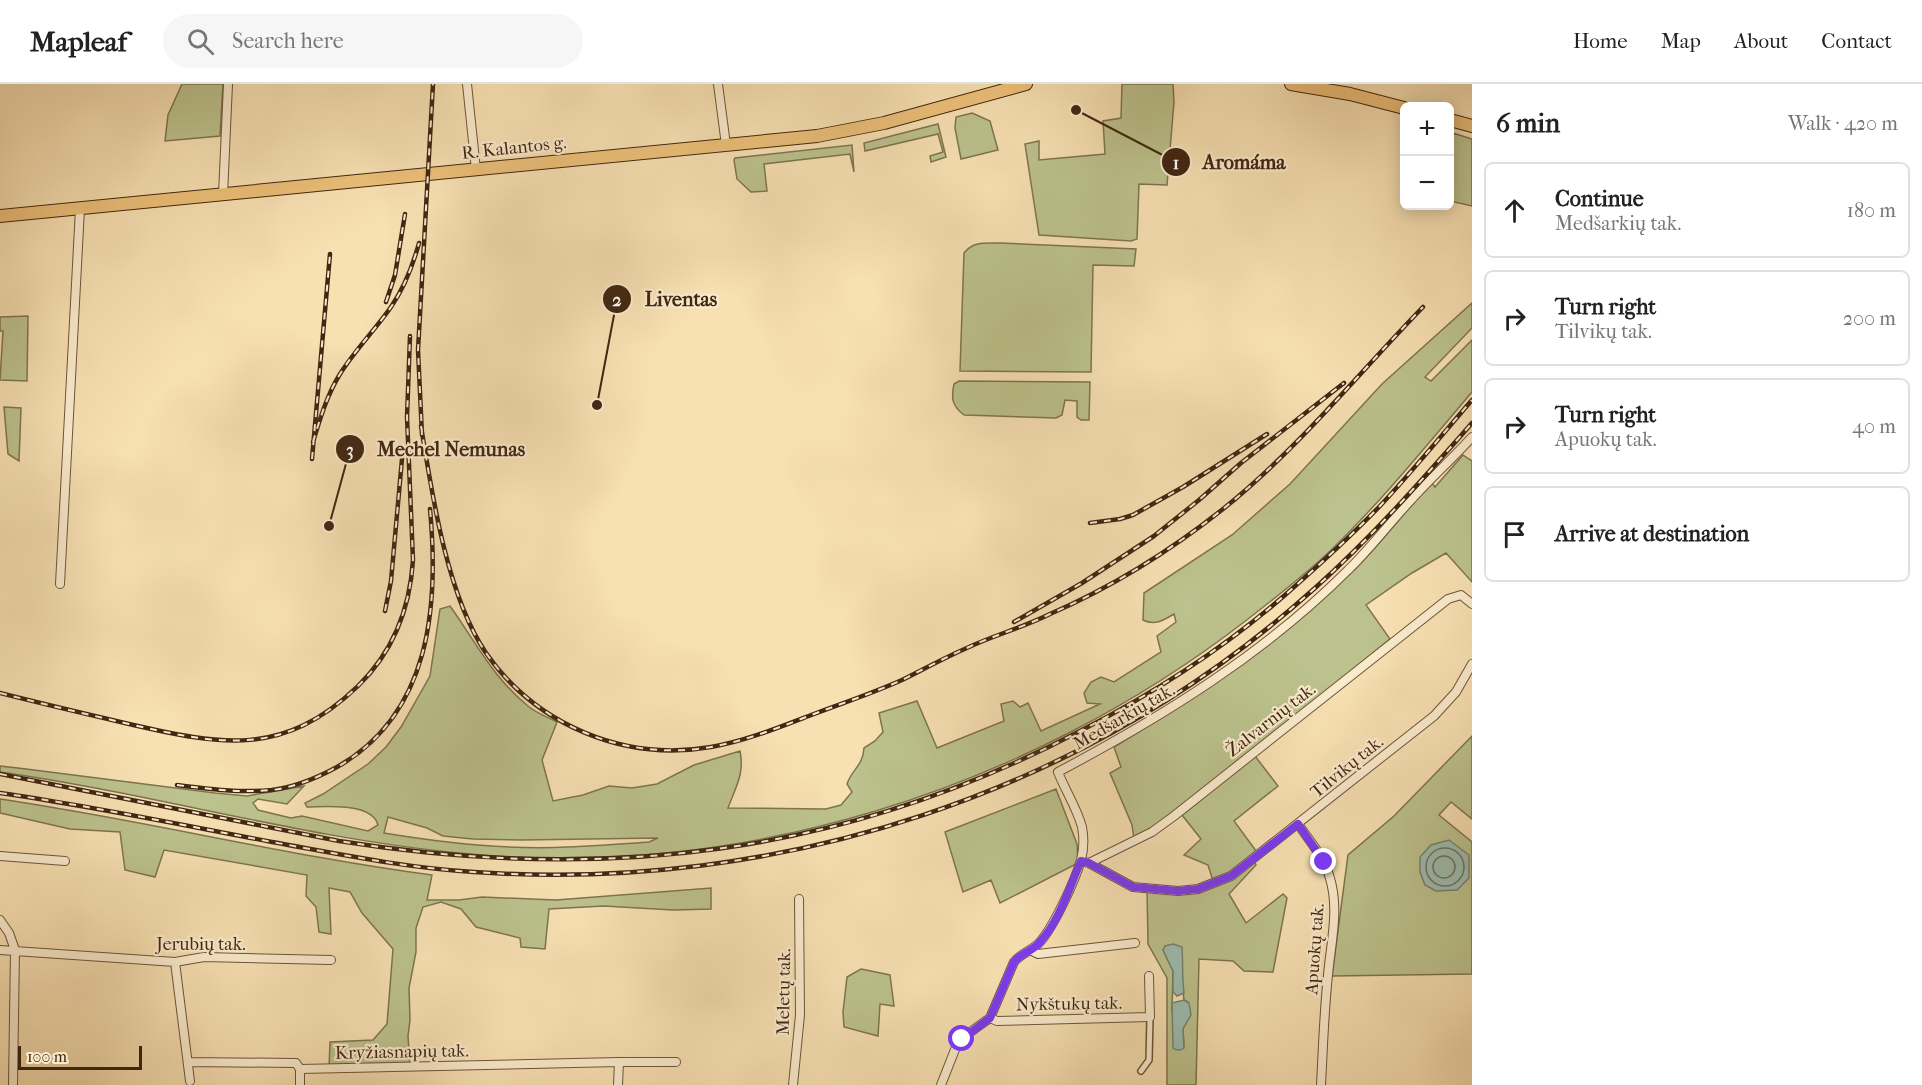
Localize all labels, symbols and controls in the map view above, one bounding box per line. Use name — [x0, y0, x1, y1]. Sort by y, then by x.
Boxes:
search box — [163, 14, 583, 68]
text: Mapleaf — [30, 25, 127, 58]
icon: search — [184, 25, 217, 58]
text: Search here — [232, 28, 344, 54]
text: Home — [1573, 29, 1628, 53]
text: Map — [1661, 29, 1701, 53]
text: About — [1734, 29, 1788, 53]
text: Contact — [1821, 29, 1892, 53]
map controls — [1400, 102, 1454, 210]
button: + — [1400, 102, 1454, 156]
text: 6 min — [1496, 108, 1560, 139]
text: Walk · 420 m — [1788, 112, 1898, 135]
street label: R. Kalantos g. — [461, 132, 567, 164]
callout: Aromáma — [1161, 143, 1298, 181]
text: Aromáma — [1200, 151, 1286, 174]
text: 1 — [1173, 153, 1179, 174]
button: − — [1400, 156, 1454, 210]
text: Continue — [1555, 186, 1644, 212]
icon: ahead — [1498, 194, 1531, 227]
text: 180 m — [1847, 199, 1896, 222]
text: Medšarkių tak. — [1555, 212, 1681, 235]
callout: Liventas — [602, 280, 729, 318]
text: Liventas — [645, 288, 718, 311]
text: 2 — [612, 290, 622, 311]
text: Turn right — [1555, 294, 1656, 320]
icon: right — [1498, 302, 1531, 335]
text: 200 m — [1843, 307, 1896, 330]
text: Tilvikų tak. — [1555, 320, 1652, 343]
text: Turn right — [1555, 402, 1656, 428]
icon: right — [1498, 410, 1531, 443]
text: 40 m — [1852, 415, 1896, 438]
text: Apuokų tak. — [1555, 428, 1657, 451]
callout: Mechel Nemunas — [335, 430, 537, 468]
text: Mechel Nemunas — [376, 438, 526, 461]
text: 3 — [346, 440, 354, 461]
icon: arrive — [1498, 518, 1531, 551]
text: Arrive at destination — [1555, 521, 1749, 547]
street label: Žalvarnių tak. — [1221, 677, 1320, 761]
street label: Medšarkių tak. — [1070, 679, 1178, 755]
street label: Tilvikų tak. — [1306, 731, 1388, 803]
route end — [1310, 848, 1336, 874]
street label: Apuokų tak. — [1301, 903, 1329, 996]
street label: Jerubių tak. — [154, 934, 246, 955]
street label: Meletų tak. — [773, 948, 795, 1036]
street label: Nykštukų tak. — [1016, 993, 1122, 1015]
route start — [948, 1025, 974, 1051]
street label: Kryžiasnapių tak. — [335, 1040, 469, 1064]
scale bar — [18, 1043, 142, 1070]
text: 100 m — [27, 1047, 67, 1066]

